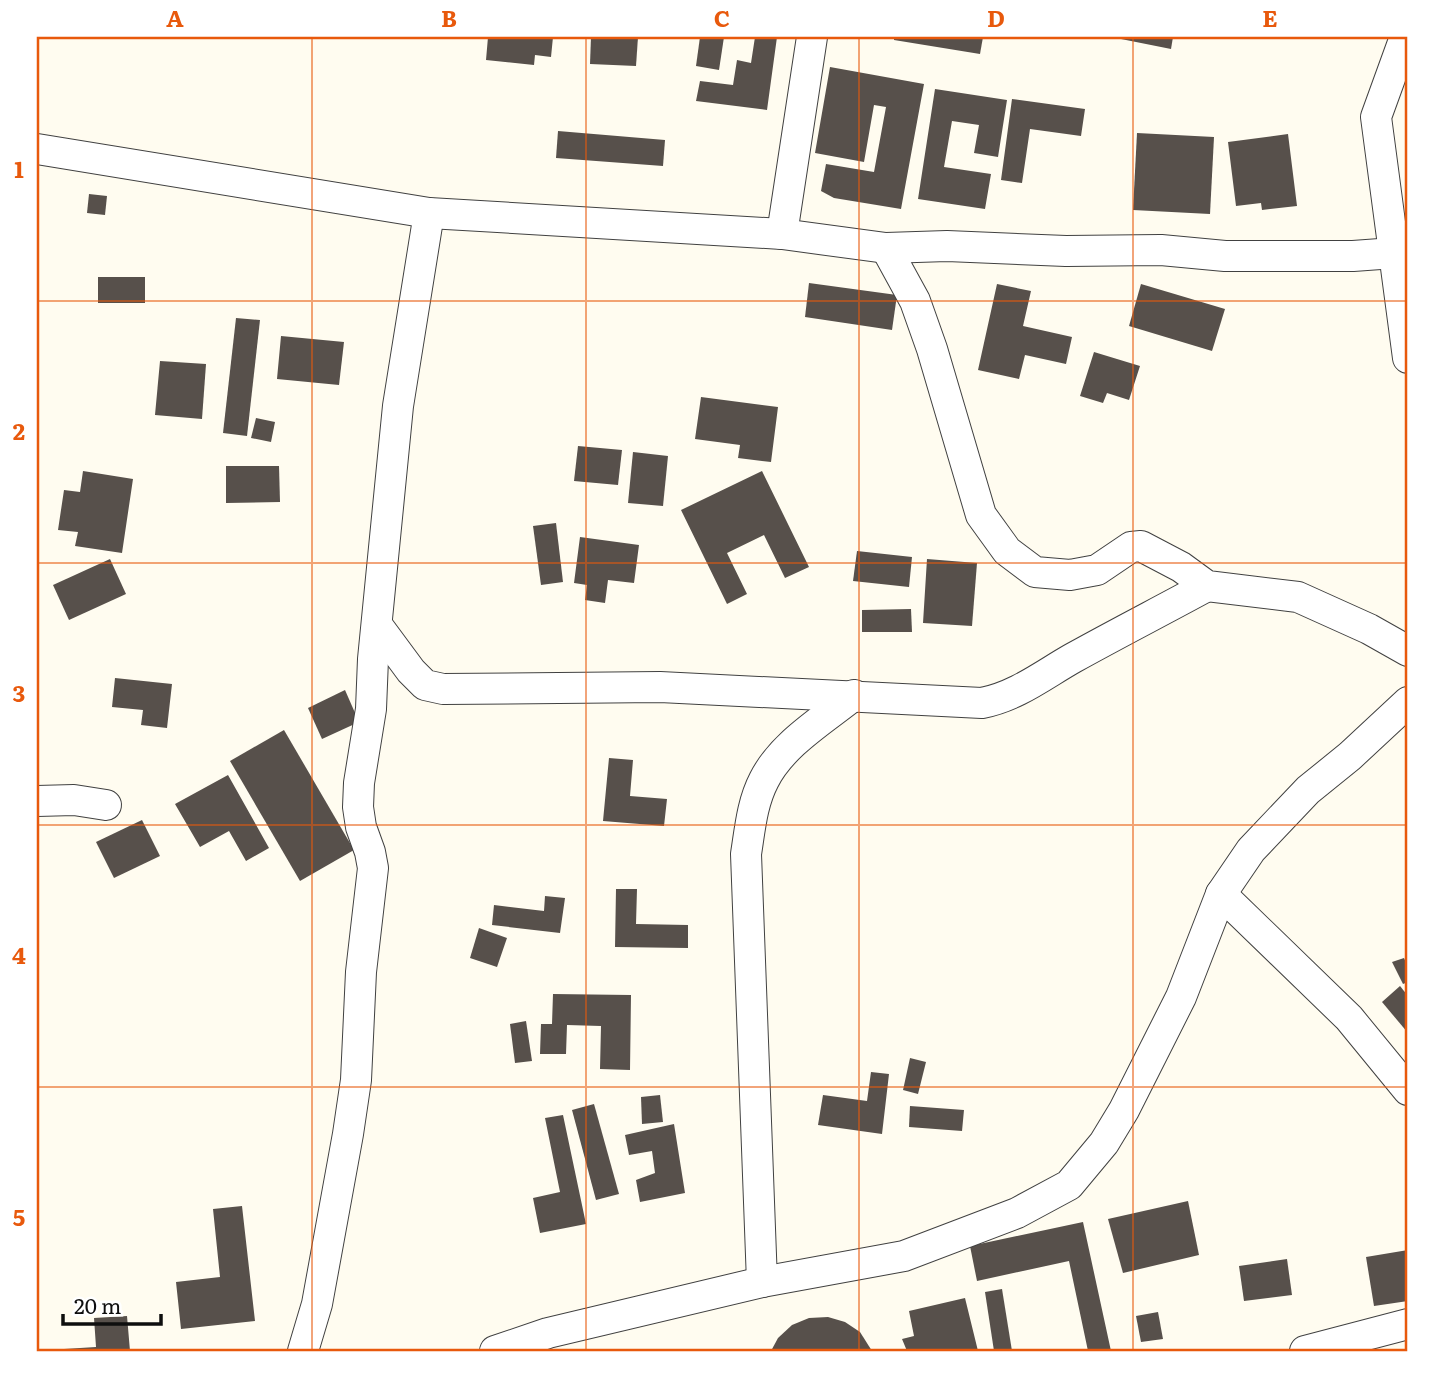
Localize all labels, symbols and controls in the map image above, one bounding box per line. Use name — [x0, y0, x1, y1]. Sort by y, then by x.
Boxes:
text: A — [166, 0, 184, 34]
text: B — [441, 0, 457, 34]
text: C — [714, 0, 730, 34]
text: D — [987, 0, 1005, 34]
text: E — [1262, 0, 1278, 34]
text: 1 — [14, 151, 24, 185]
text: 2 — [13, 413, 25, 447]
text: 3 — [13, 675, 25, 709]
text: 4 — [12, 937, 26, 971]
text: 5 — [13, 1199, 25, 1233]
scale bar — [63, 1283, 161, 1327]
text: 20 m — [74, 1289, 121, 1320]

